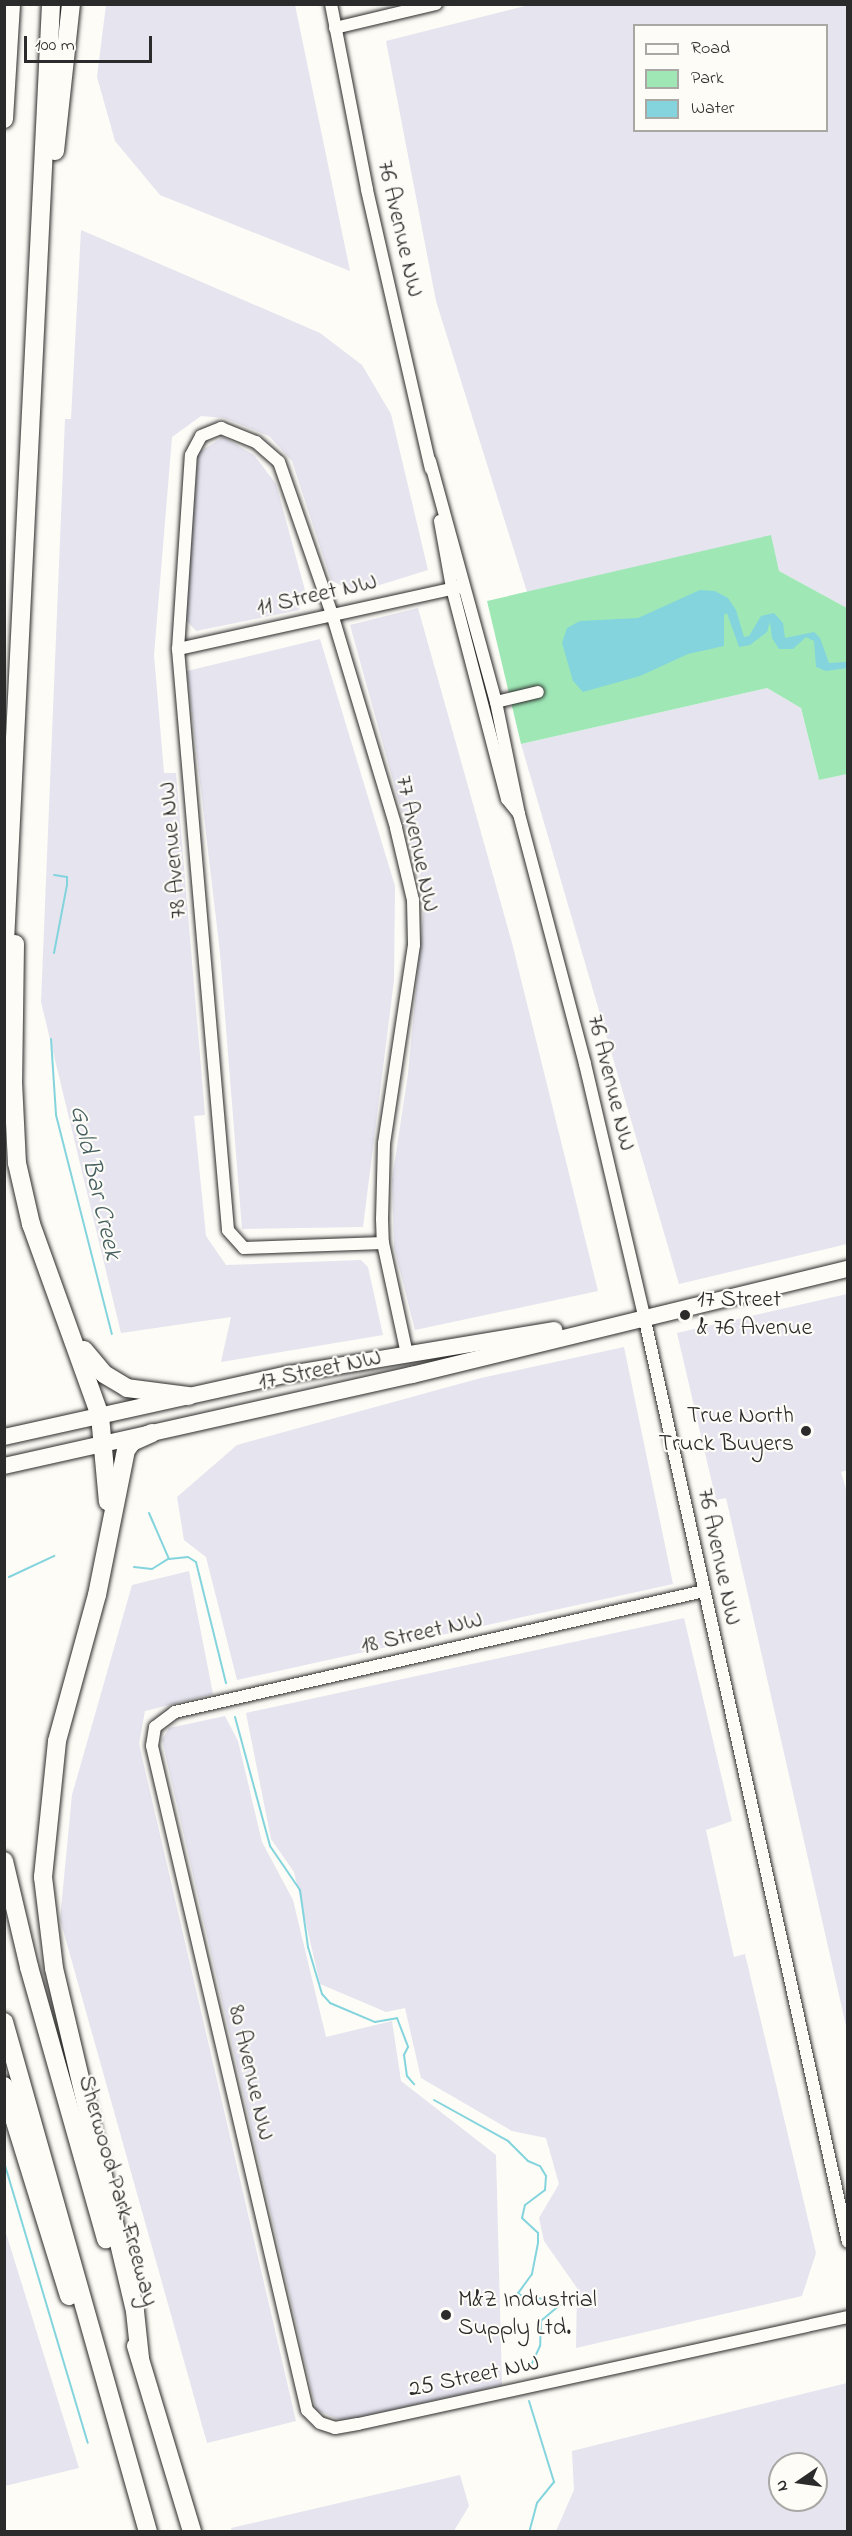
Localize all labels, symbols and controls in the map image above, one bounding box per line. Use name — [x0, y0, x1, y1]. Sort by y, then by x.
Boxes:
scale bar — [27, 24, 154, 62]
legend — [633, 24, 828, 132]
text: 100 m — [35, 33, 75, 59]
text: Road — [691, 36, 730, 62]
text: Park — [691, 66, 724, 92]
text: Water — [691, 96, 734, 122]
street label: 76 Avenue NW — [369, 158, 429, 300]
street label: 11 Street NW — [254, 568, 380, 624]
street label: 77 Avenue NW — [388, 773, 444, 915]
street label: 78 Avenue NW — [154, 780, 194, 920]
street label: 76 Avenue NW — [579, 1012, 641, 1154]
water label: Gold Bar Creek — [61, 1103, 127, 1263]
place label: 17 Street & 76 Avenue — [697, 1287, 812, 1343]
marker: 17 Street & 76 Avenue — [678, 1308, 692, 1322]
street label: 17 Street NW — [256, 1344, 384, 1398]
place label: True North Truck Buyers — [658, 1403, 794, 1459]
marker: True North Truck Buyers — [799, 1424, 813, 1438]
street label: 76 Avenue NW — [689, 1486, 747, 1628]
street label: 18 Street NW — [358, 1606, 486, 1662]
street label: 80 Avenue NW — [220, 2003, 280, 2143]
street label: Sherwood Park Freeway — [70, 2072, 164, 2310]
place label: M&Z Industrial Supply Ltd. — [458, 2287, 597, 2343]
marker: M&Z Industrial Supply Ltd. — [439, 2308, 453, 2322]
street label: 25 Street NW — [406, 2349, 542, 2405]
north arrow — [768, 2452, 828, 2512]
text: N — [770, 2478, 795, 2494]

